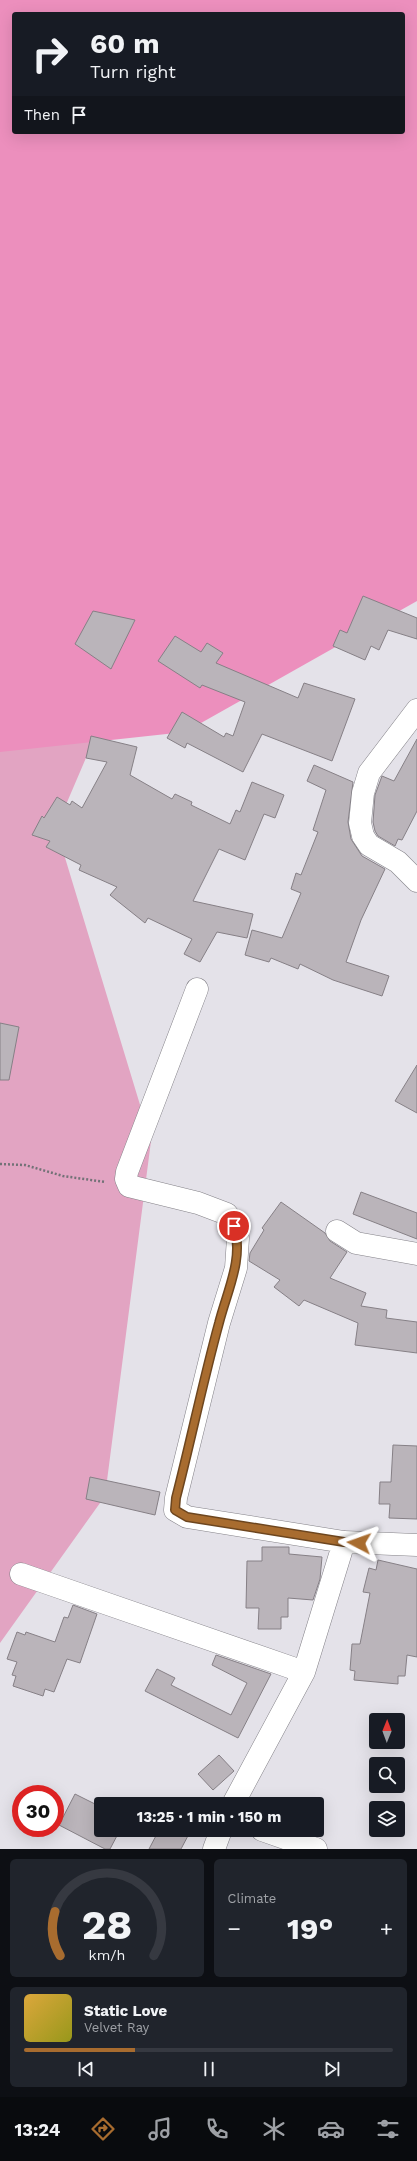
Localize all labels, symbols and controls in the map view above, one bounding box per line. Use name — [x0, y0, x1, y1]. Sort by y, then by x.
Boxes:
text: 60 m — [90, 27, 160, 60]
icon: right — [24, 28, 76, 80]
text: Turn right — [90, 61, 176, 82]
icon: arrive — [68, 104, 90, 126]
text: Then — [24, 106, 60, 124]
pin — [217, 1209, 251, 1243]
icon: arrive — [223, 1215, 245, 1237]
position arrow — [338, 1522, 380, 1564]
north arrow — [369, 1713, 405, 1749]
map controls — [369, 1713, 405, 1837]
button: search — [369, 1757, 405, 1793]
speed limit sign: 30 — [12, 1785, 64, 1837]
button: layers — [369, 1801, 405, 1837]
text: 13:25 · 1 min · 150 m — [137, 1808, 281, 1826]
text: Climate — [228, 1891, 276, 1906]
text: 28 — [81, 1900, 132, 1949]
text: 19° — [287, 1911, 333, 1946]
text: − — [228, 1916, 241, 1941]
text: + — [380, 1916, 393, 1941]
text: km/h — [88, 1947, 125, 1963]
text: Static Love — [84, 2002, 167, 2020]
text: Velvet Ray — [84, 2020, 149, 2035]
icon: previous — [75, 2058, 97, 2080]
icon: pause — [198, 2058, 220, 2080]
icon: next — [321, 2058, 343, 2080]
icon: directions — [89, 2115, 117, 2143]
icon: music — [146, 2115, 174, 2143]
icon: phone — [203, 2115, 231, 2143]
icon: climate — [260, 2115, 288, 2143]
icon: car — [317, 2115, 345, 2143]
icon: filters — [374, 2115, 402, 2143]
text: 13:24 — [14, 2119, 61, 2140]

